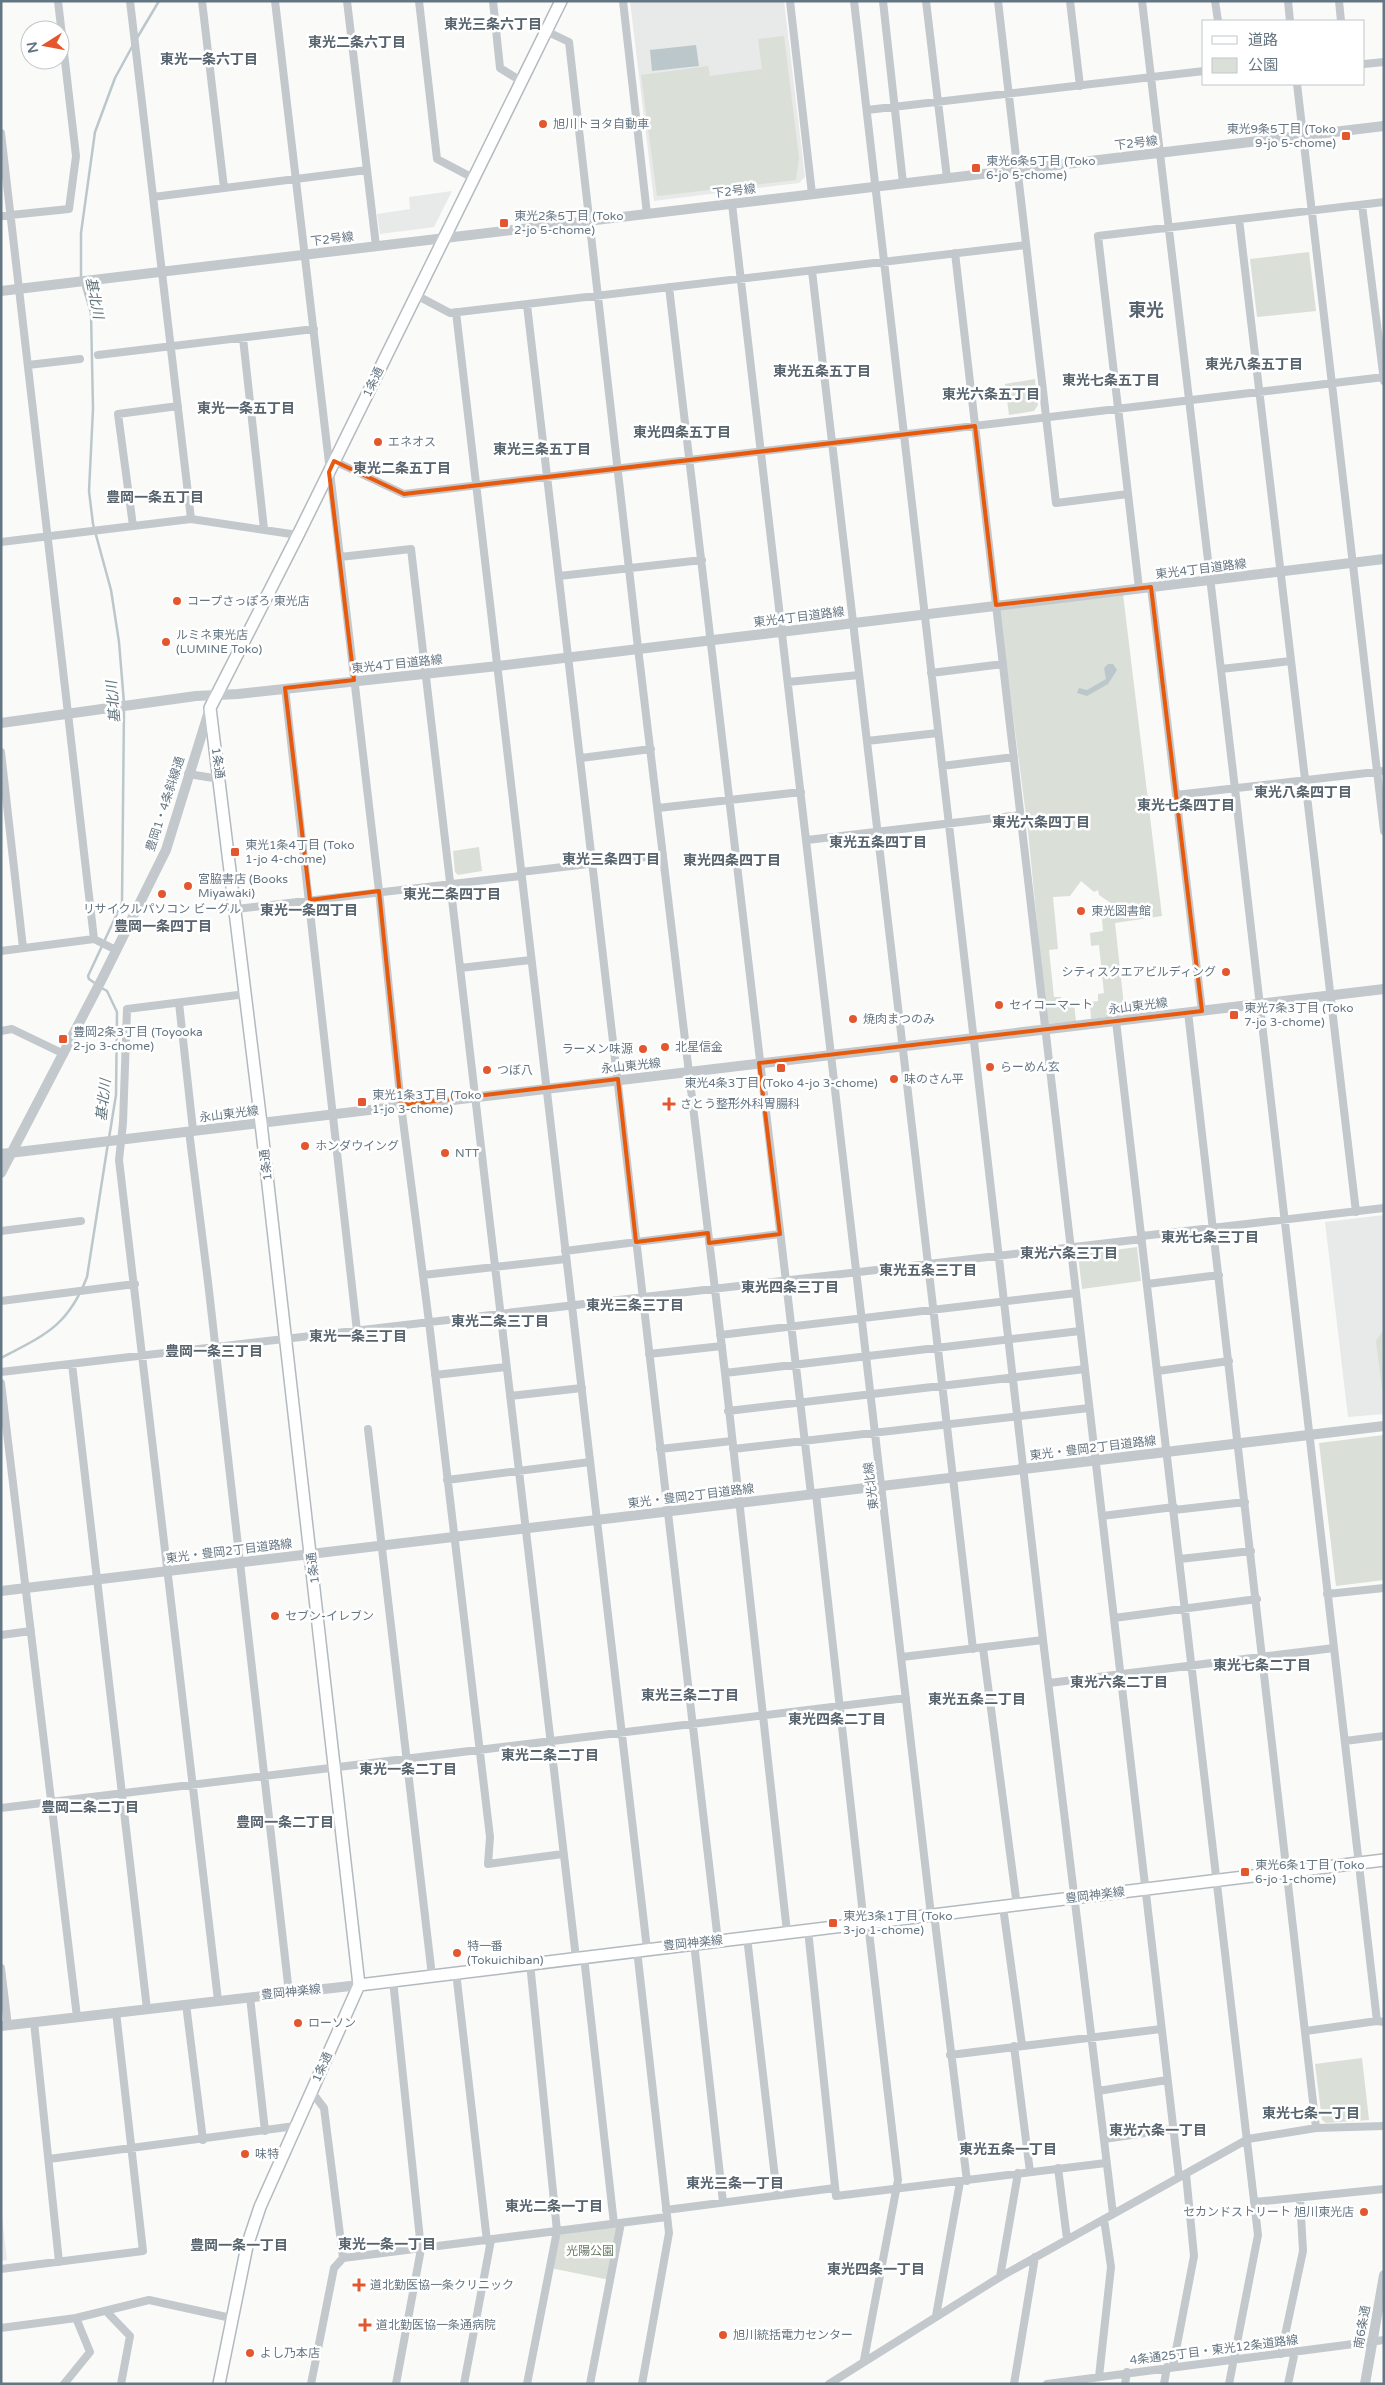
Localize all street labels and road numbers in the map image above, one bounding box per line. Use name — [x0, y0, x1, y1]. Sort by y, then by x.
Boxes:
street label: 下2号線 — [1114, 133, 1158, 153]
street label: 下2号線 — [712, 181, 756, 201]
street label: 下2号線 — [310, 229, 354, 249]
street label: 1条通 — [360, 365, 386, 399]
street label: 東光4丁目道路線 — [1155, 556, 1247, 582]
street label: 東光4丁目道路線 — [753, 604, 845, 630]
street label: 東光4丁目道路線 — [351, 652, 443, 676]
street label: 1条通 — [209, 746, 227, 780]
street label: 豊岡1・4条斜線通 — [143, 755, 187, 853]
street label: 永山東光線 — [1107, 995, 1169, 1017]
street label: 永山東光線 — [600, 1056, 662, 1076]
street label: 永山東光線 — [198, 1103, 260, 1125]
street label: 1条通 — [257, 1149, 275, 1181]
street label: 東光・豊岡2丁目道路線 — [1029, 1433, 1157, 1463]
street label: 東光北線 — [861, 1461, 881, 1511]
street label: 東光・豊岡2丁目道路線 — [627, 1481, 755, 1511]
street label: 東光・豊岡2丁目道路線 — [165, 1536, 293, 1566]
street label: 1条通 — [304, 1551, 322, 1585]
street label: 豊岡神楽線 — [1064, 1884, 1126, 1906]
street label: 豊岡神楽線 — [662, 1933, 724, 1953]
street label: 豊岡神楽線 — [260, 1982, 322, 2002]
street label: 1条通 — [309, 2050, 335, 2084]
street label: 南6条通 — [1351, 2304, 1373, 2350]
street label: 4条通25丁目・東光12条道路線 — [1129, 2333, 1299, 2367]

